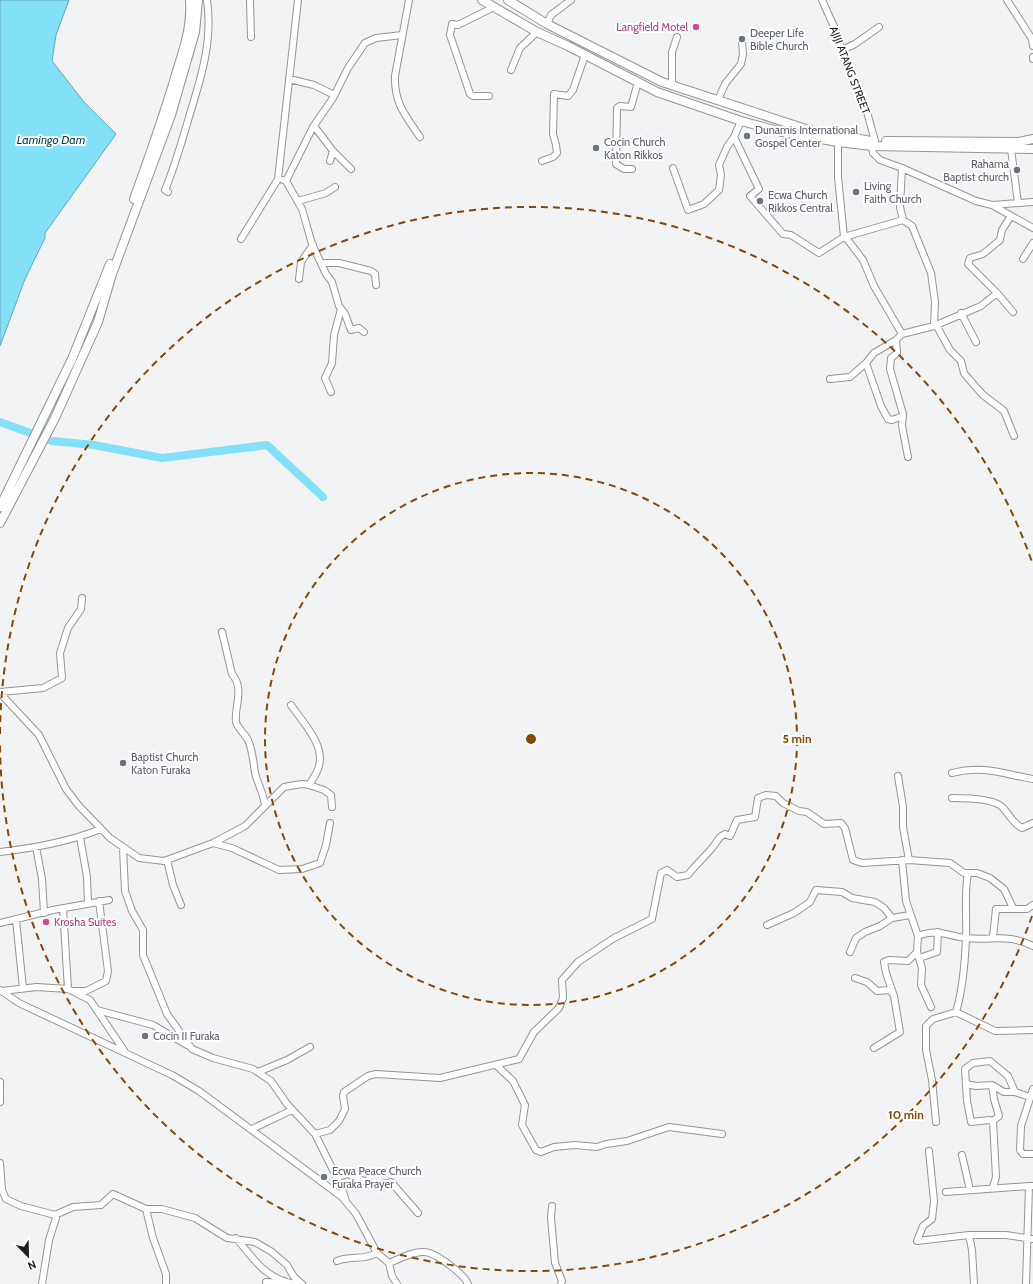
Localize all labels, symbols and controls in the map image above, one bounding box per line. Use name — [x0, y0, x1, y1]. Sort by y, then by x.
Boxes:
place label: Langfield Motel — [616, 20, 688, 34]
marker: Langfield Motel — [691, 22, 701, 32]
street label: AJIJI ATANG STREET — [827, 24, 873, 116]
place label: Deeper Life Bible Church — [750, 26, 808, 53]
marker: Deeper Life Bible Church — [737, 34, 747, 44]
place label: Dunamis International Gospel Center — [755, 123, 859, 150]
marker: Dunamis International Gospel Center — [742, 131, 752, 141]
water label: Lamingo Dam — [17, 132, 86, 147]
place label: Cocin Church Katon Rikkos — [604, 135, 665, 162]
marker: Cocin Church Katon Rikkos — [591, 143, 601, 153]
place label: Rahama Baptist church — [943, 157, 1010, 184]
marker: Rahama Baptist church — [1012, 165, 1022, 175]
place label: Living Faith Church — [864, 179, 922, 206]
marker: Living Faith Church — [851, 187, 861, 197]
place label: Ecwa Church Rikkos Central — [768, 188, 833, 215]
marker: Ecwa Church Rikkos Central — [755, 196, 765, 206]
text: 5 min — [782, 731, 812, 746]
centre of rings — [524, 732, 538, 746]
place label: Baptist Church Katon Furaka — [131, 750, 199, 777]
marker: Baptist Church Katon Furaka — [118, 758, 128, 768]
place label: Krosha Suites — [54, 915, 117, 929]
marker: Krosha Suites — [41, 917, 51, 927]
place label: Cocin II Furaka — [153, 1029, 220, 1043]
marker: Cocin II Furaka — [140, 1031, 150, 1041]
text: 10 min — [888, 1107, 924, 1122]
place label: Ecwa Peace Church Furaka Prayer — [332, 1164, 422, 1191]
marker: Ecwa Peace Church Furaka Prayer — [319, 1172, 329, 1182]
north arrow — [8, 1236, 48, 1276]
text: N — [26, 1257, 38, 1273]

